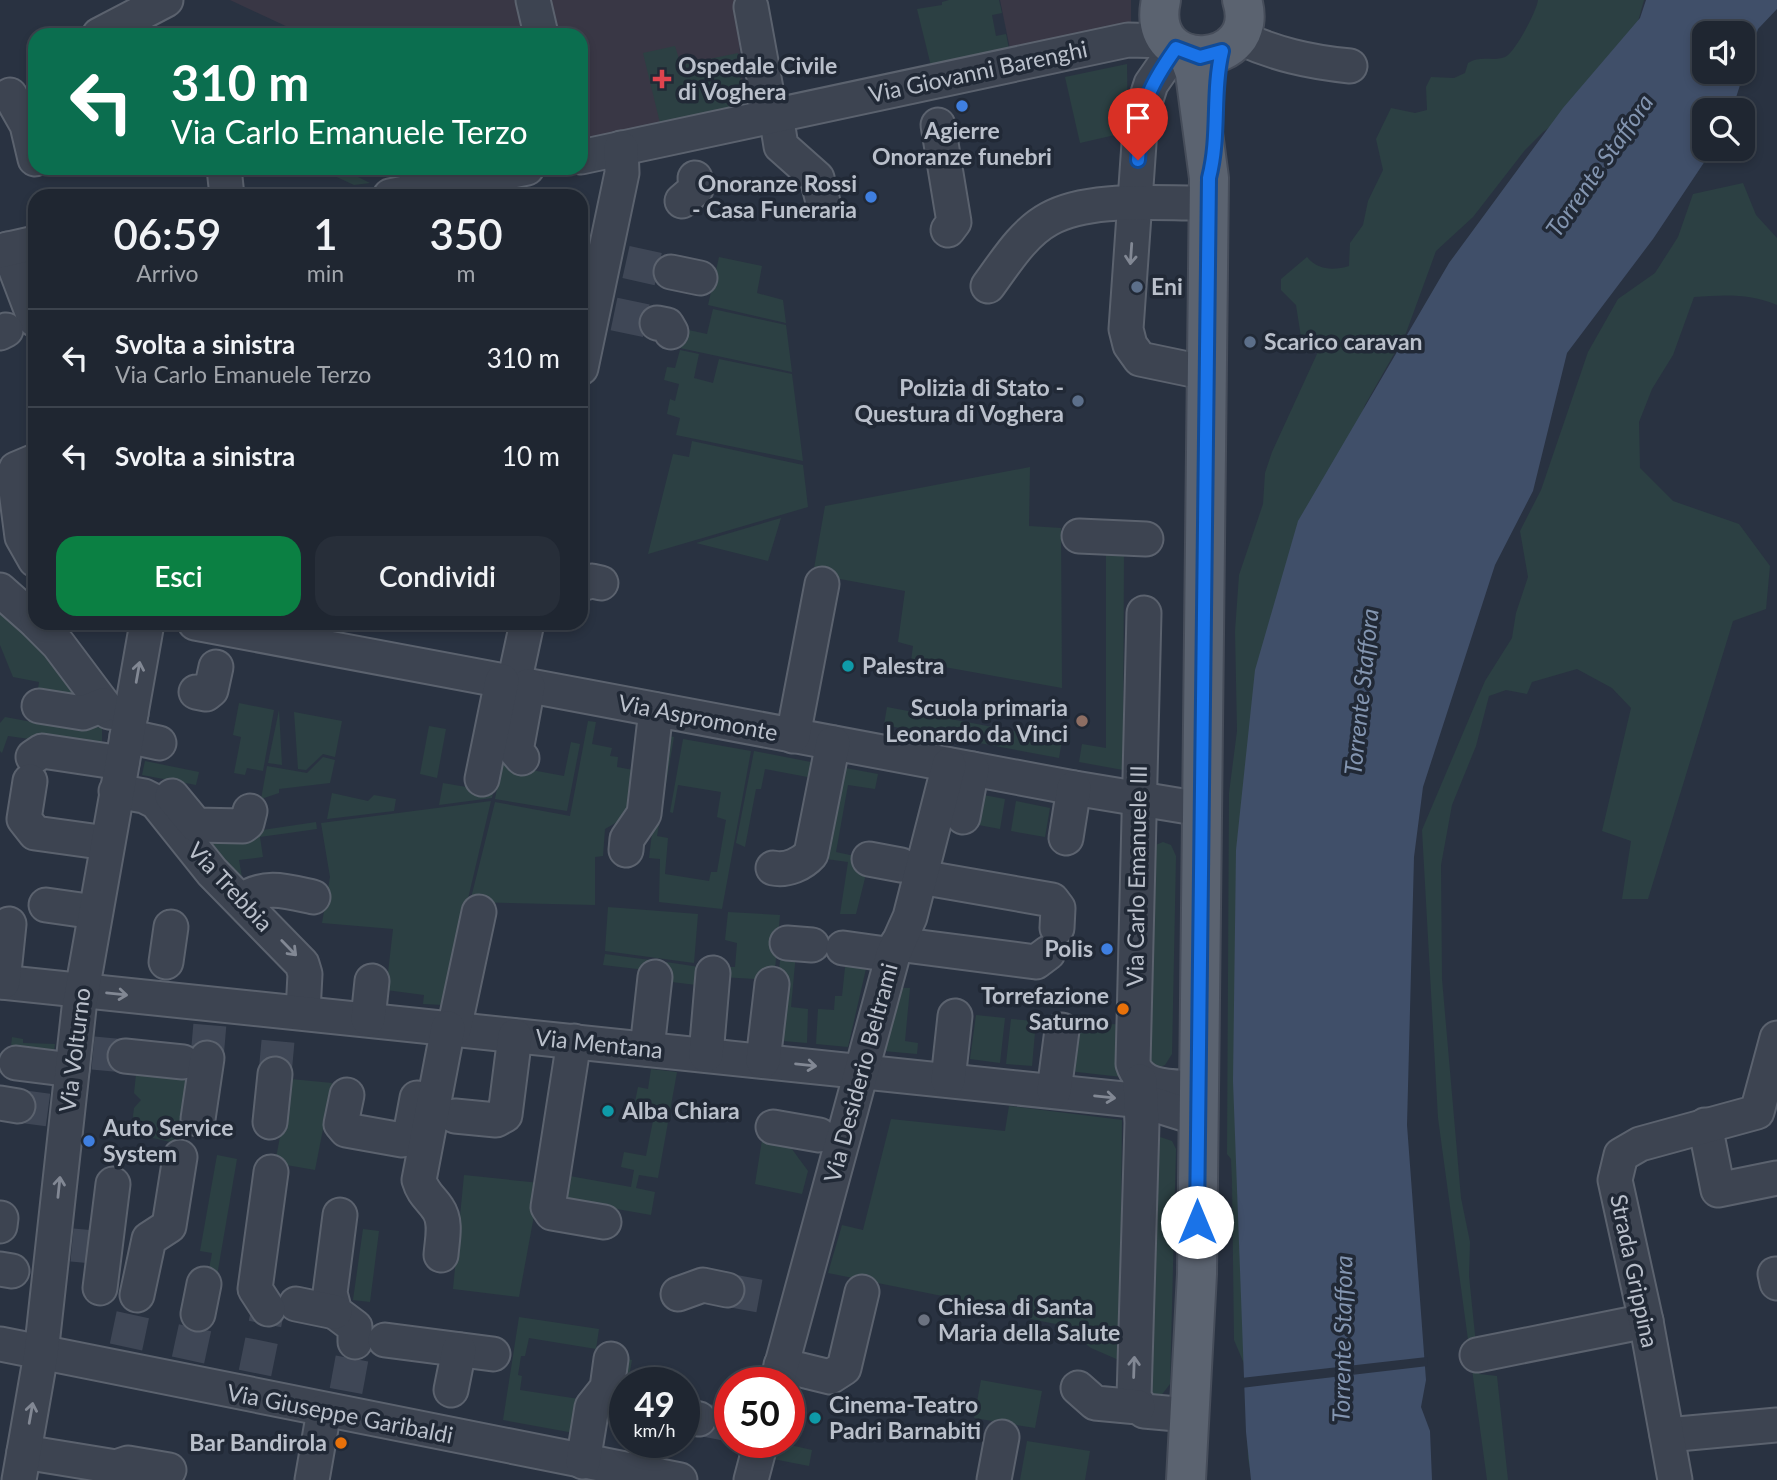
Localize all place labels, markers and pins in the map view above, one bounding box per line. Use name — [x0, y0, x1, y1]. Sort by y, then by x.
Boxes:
place label: Ospedale Civile di Voghera — [678, 51, 837, 105]
marker: Ospedale Civile di Voghera — [652, 69, 672, 89]
pin — [1108, 88, 1168, 160]
marker: Agierre Onoranze funebri — [954, 98, 970, 114]
place label: Agierre Onoranze funebri — [872, 116, 1052, 170]
place label: Onoranze Rossi - Casa Funeraria — [692, 169, 857, 223]
marker: Onoranze Rossi - Casa Funeraria — [863, 189, 879, 205]
place label: Eni — [1151, 272, 1183, 300]
marker: Eni — [1129, 279, 1145, 295]
place label: Scarico caravan — [1264, 327, 1423, 355]
marker: Scarico caravan — [1242, 334, 1258, 350]
place label: Polizia di Stato - Questura di Voghera — [855, 373, 1064, 427]
marker: Polizia di Stato - Questura di Voghera — [1070, 393, 1086, 409]
place label: Palestra — [862, 651, 944, 679]
marker: Palestra — [840, 658, 856, 674]
place label: Scuola primaria Leonardo da Vinci — [885, 693, 1068, 747]
marker: Scuola primaria Leonardo da Vinci — [1074, 713, 1090, 729]
place label: Polis — [1044, 934, 1093, 962]
marker: Polis — [1099, 941, 1115, 957]
place label: Torrefazione Saturno — [981, 981, 1109, 1035]
marker: Torrefazione Saturno — [1115, 1001, 1131, 1017]
place label: Alba Chiara — [621, 1096, 740, 1124]
marker: Alba Chiara — [600, 1103, 616, 1119]
place label: Auto Service System — [102, 1113, 234, 1167]
marker: Auto Service System — [81, 1133, 97, 1149]
place label: Chiesa di Santa Maria della Salute — [938, 1292, 1120, 1346]
marker: Chiesa di Santa Maria della Salute — [916, 1312, 932, 1328]
place label: Cinema-Teatro Padri Barnabiti — [829, 1390, 981, 1444]
marker: Cinema-Teatro Padri Barnabiti — [807, 1410, 823, 1426]
place label: Bar Bandirola — [189, 1428, 327, 1456]
marker: Bar Bandirola — [333, 1435, 349, 1451]

